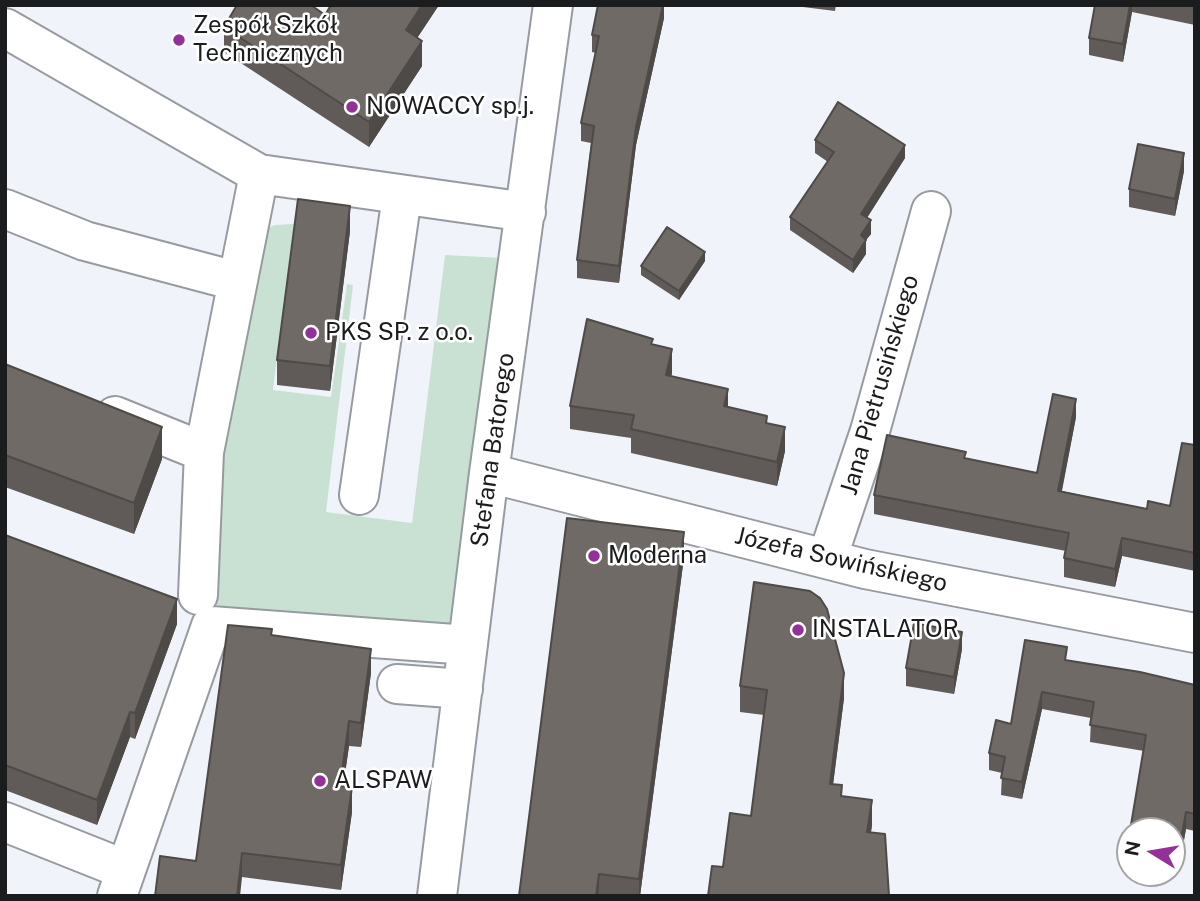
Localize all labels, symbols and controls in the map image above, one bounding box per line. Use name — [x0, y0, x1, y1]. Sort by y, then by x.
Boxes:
place label: Zespół Szkół Technicznych — [193, 12, 343, 68]
marker: Zespół Szkół Technicznych — [171, 32, 187, 48]
place label: NOWACCY sp.j. — [366, 93, 534, 121]
marker: NOWACCY sp.j. — [344, 99, 360, 115]
street label: Jana Pietrusińskiego — [835, 272, 925, 498]
place label: PKS SP. z o.o. — [325, 319, 473, 347]
marker: PKS SP. z o.o. — [303, 325, 319, 341]
street label: Stefana Batorego — [465, 351, 521, 549]
street label: Józefa Sowińskiego — [732, 522, 950, 598]
place label: Moderna — [608, 542, 707, 570]
marker: Moderna — [586, 548, 602, 564]
place label: INSTALATOR — [812, 616, 959, 644]
marker: INSTALATOR — [790, 622, 806, 638]
place label: ALSPAW — [334, 767, 432, 795]
marker: ALSPAW — [312, 773, 328, 789]
north arrow — [1116, 817, 1186, 887]
text: N — [1120, 839, 1145, 858]

